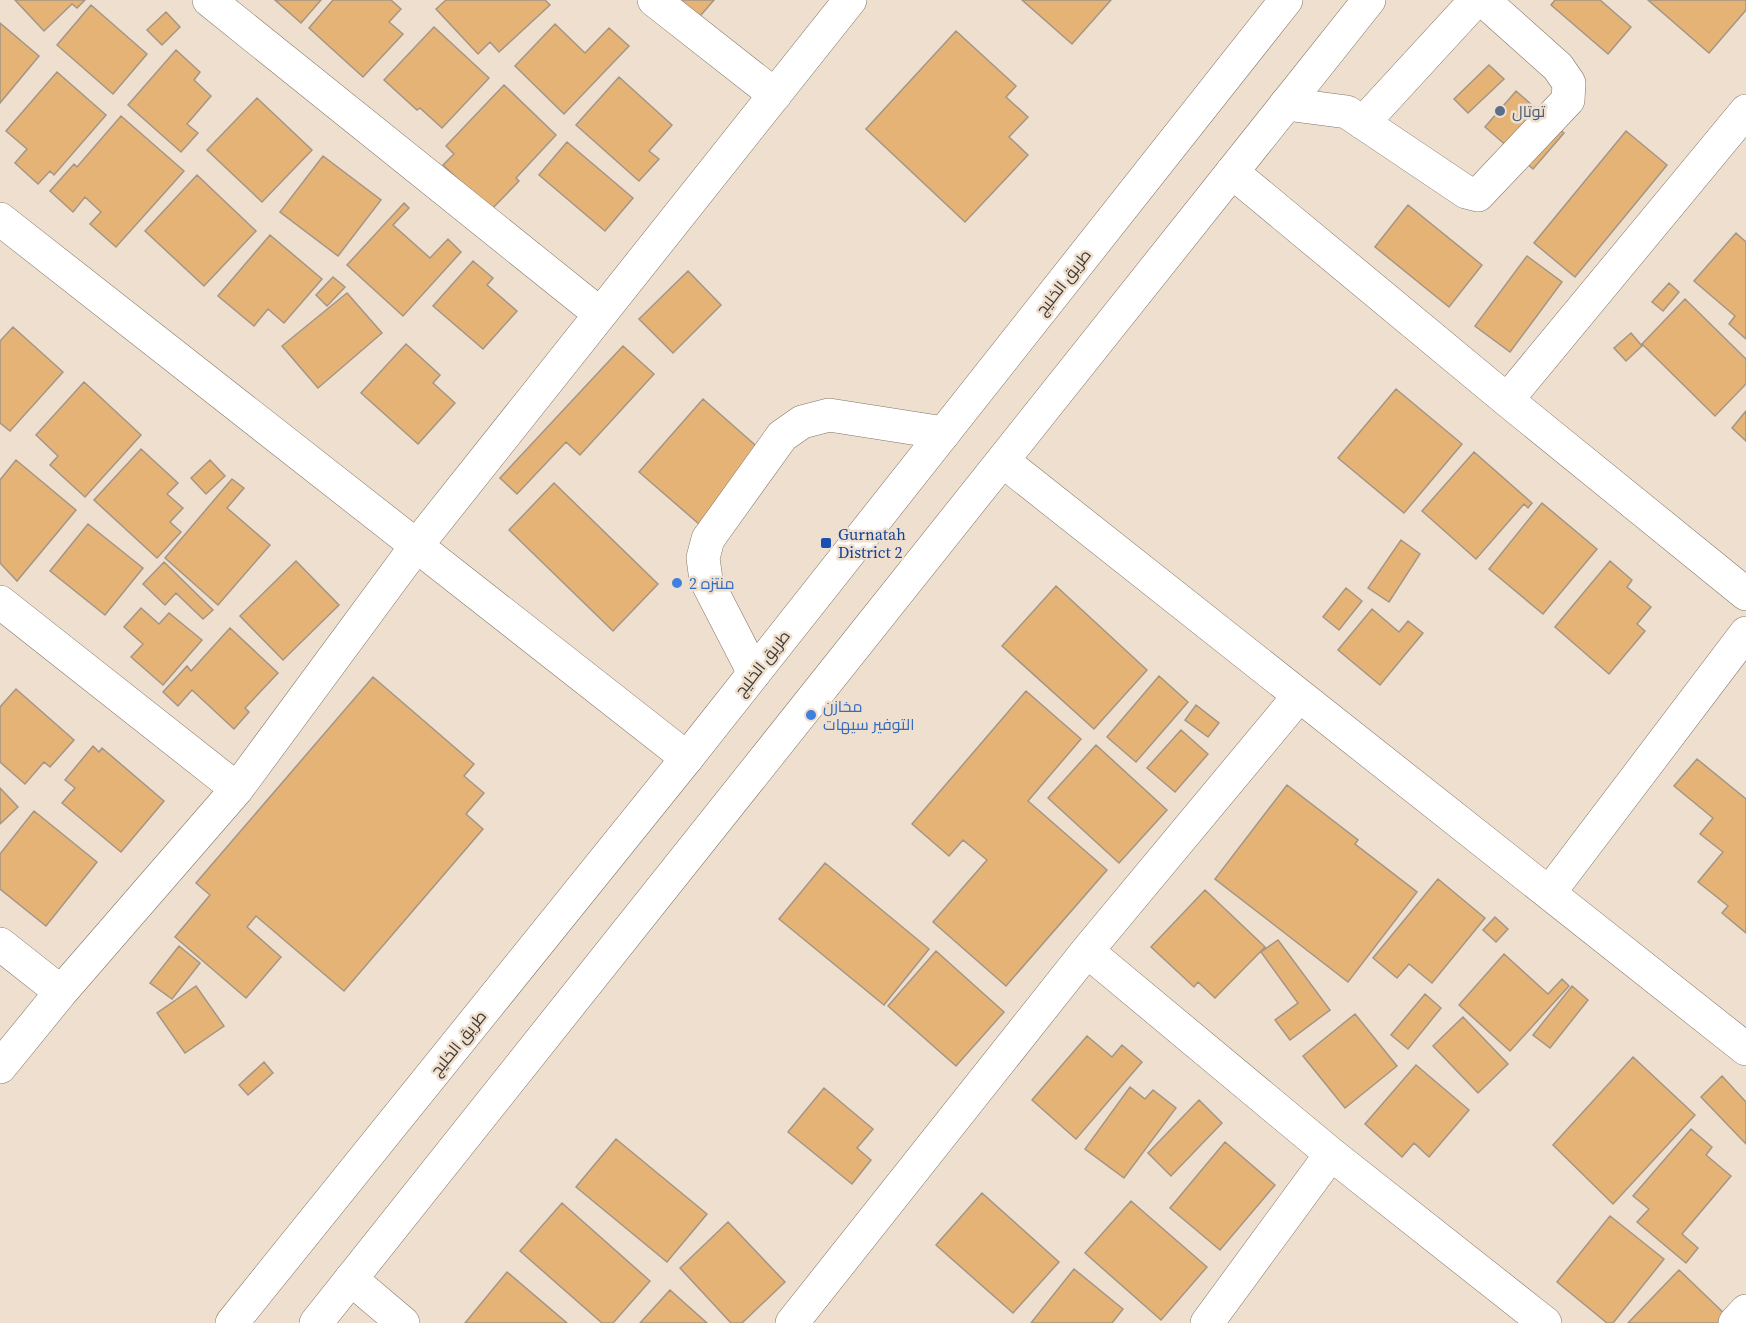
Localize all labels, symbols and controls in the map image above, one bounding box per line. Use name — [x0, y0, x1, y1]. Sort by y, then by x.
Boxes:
place label: توتال — [1512, 100, 1546, 122]
marker: توتال — [1493, 104, 1507, 118]
street label: طريق الخليج — [1030, 244, 1097, 320]
place label: Gurnatah District 2 — [838, 523, 906, 563]
marker: Gurnatah District 2 — [819, 536, 833, 550]
place label: منتزه 2 — [689, 572, 735, 594]
marker: منتزه 2 — [670, 576, 684, 590]
street label: طريق الخليج — [729, 625, 796, 701]
place label: مخازن التوفير سيهات — [823, 695, 914, 735]
marker: مخازن التوفير سيهات — [804, 708, 818, 722]
street label: طريق الخليج — [425, 1006, 492, 1081]

